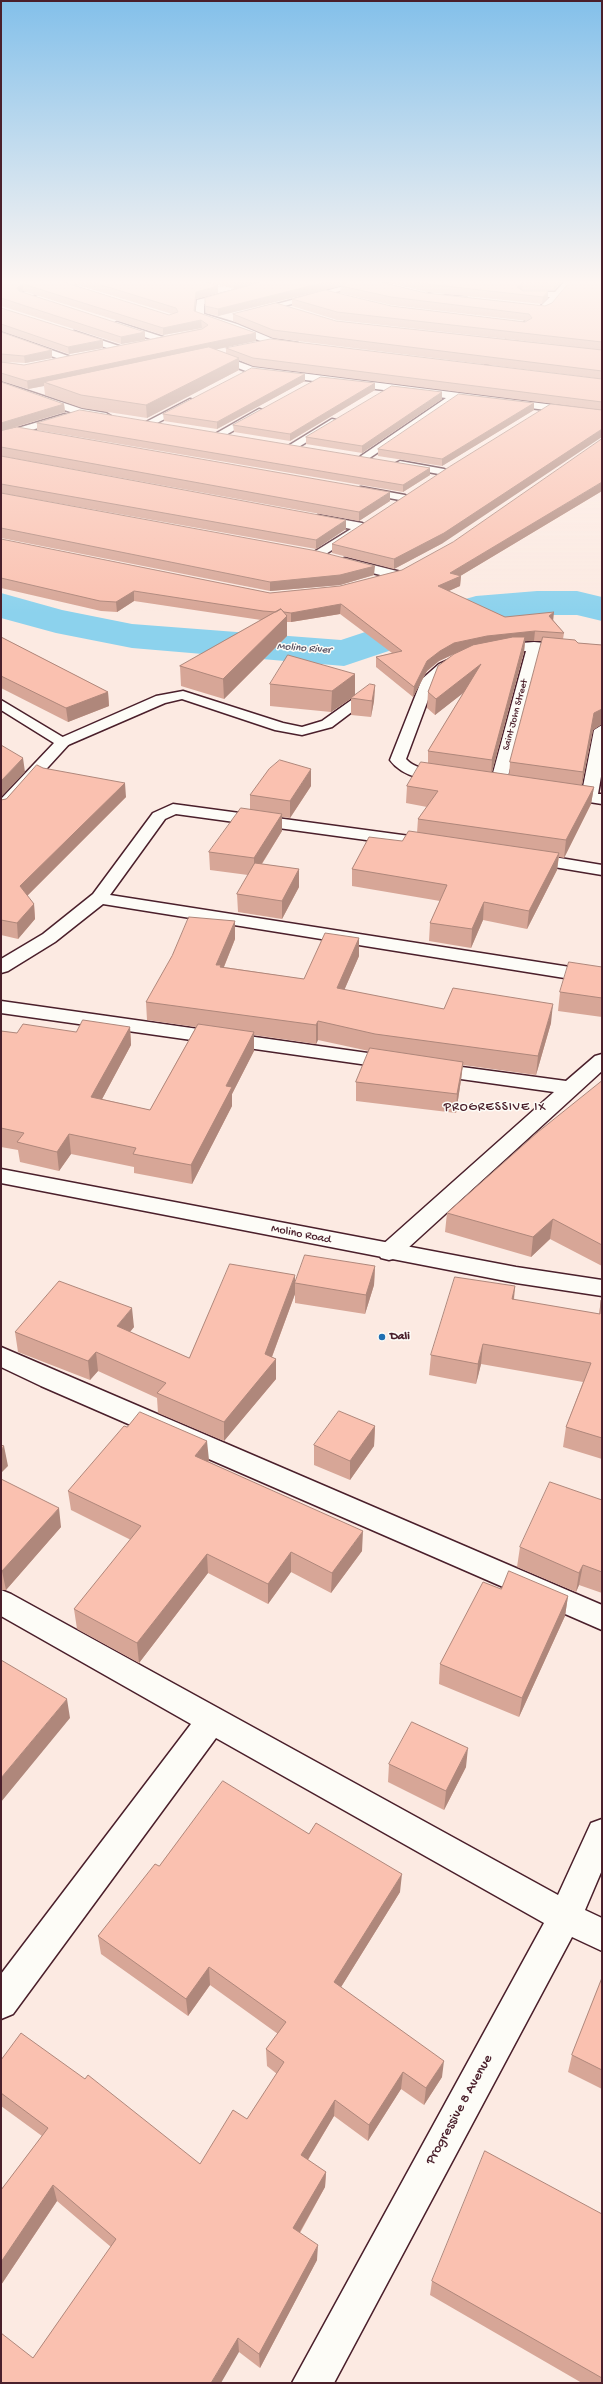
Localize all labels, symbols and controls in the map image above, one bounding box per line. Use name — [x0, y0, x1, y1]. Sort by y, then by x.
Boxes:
water label: Molino River — [276, 641, 332, 657]
street label: Saint John Street — [501, 678, 531, 752]
district label: PROGRESSIVE IX — [444, 1100, 546, 1116]
street label: Molino Road — [270, 1222, 332, 1248]
place label: Dali — [390, 1330, 410, 1344]
marker: Dali — [377, 1332, 387, 1342]
street label: Progressive 8 Avenue — [423, 2052, 497, 2168]

